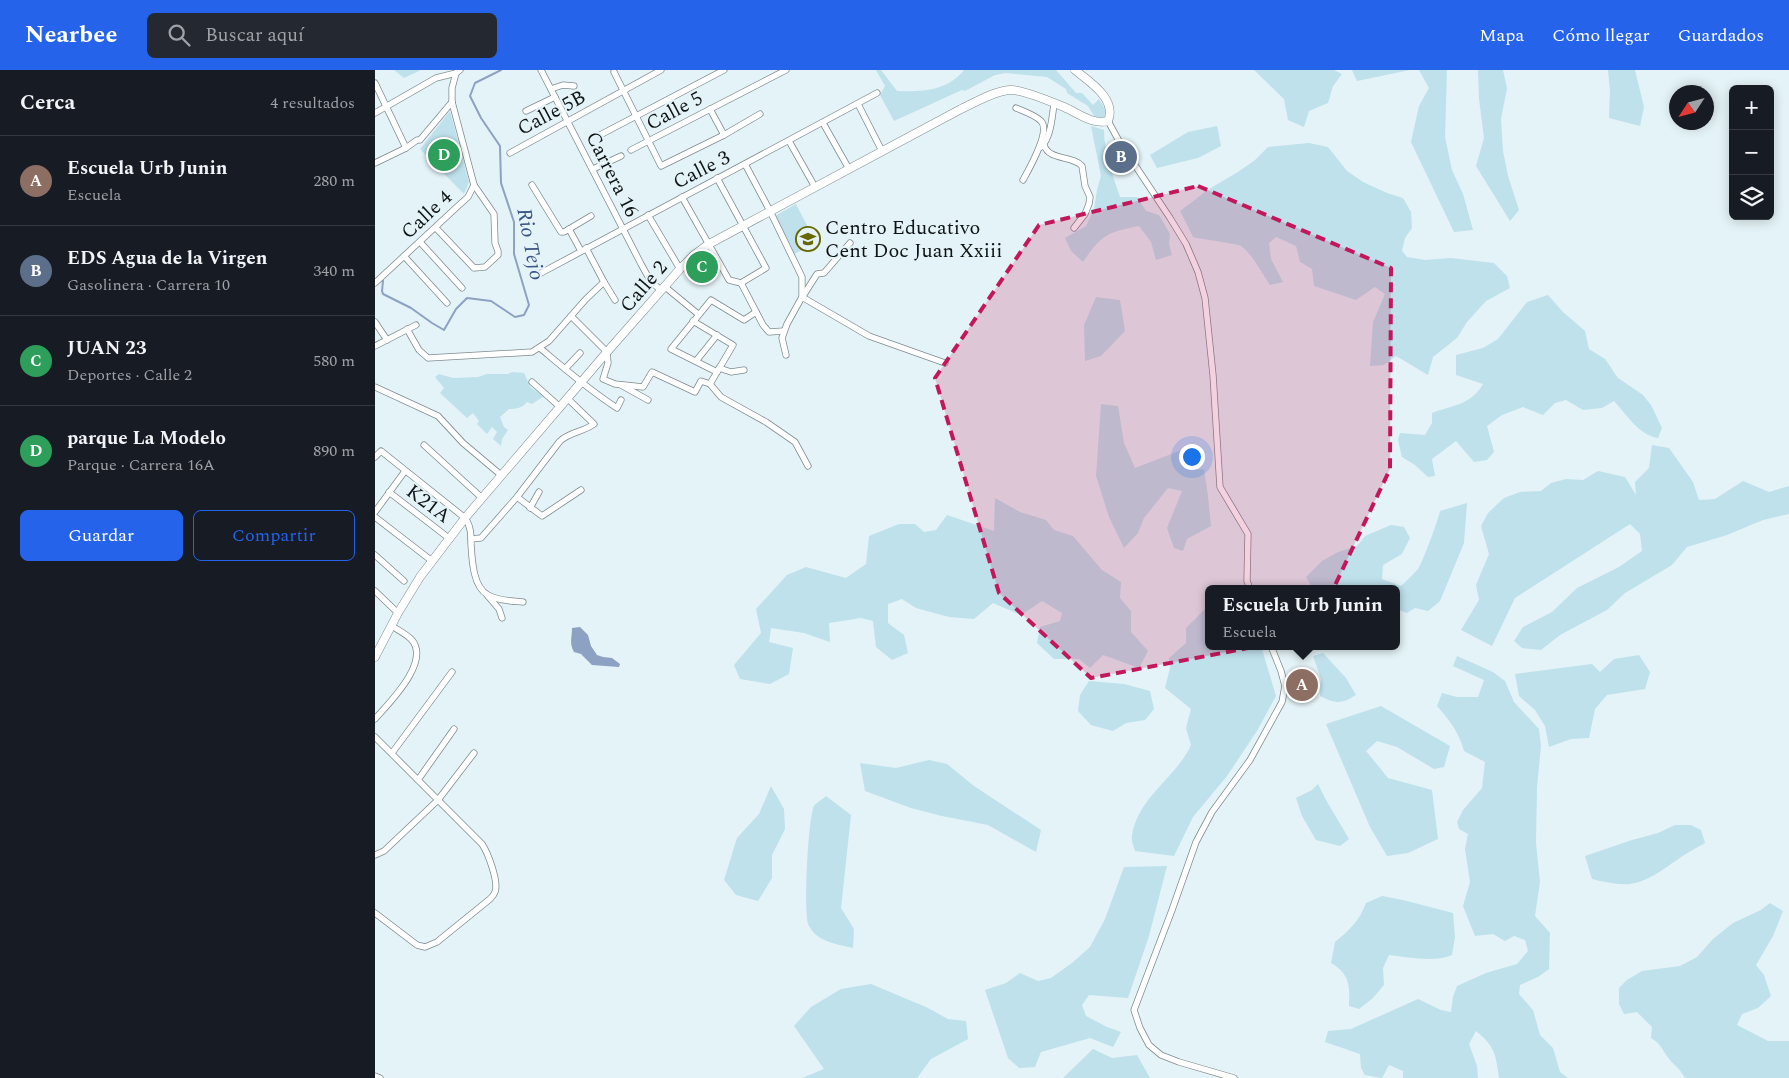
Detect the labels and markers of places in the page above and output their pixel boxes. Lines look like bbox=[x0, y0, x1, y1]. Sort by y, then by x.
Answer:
pin: D bbox=[428, 136, 460, 174]
pin: B bbox=[1105, 138, 1137, 176]
place label: Centro Educativo Cent Doc Juan Xxiii bbox=[825, 213, 1002, 266]
school or university icon: Centro Educativo Cent Doc Juan Xxiii bbox=[795, 226, 821, 252]
pin: C bbox=[686, 248, 718, 286]
pin: A bbox=[1286, 666, 1318, 704]

